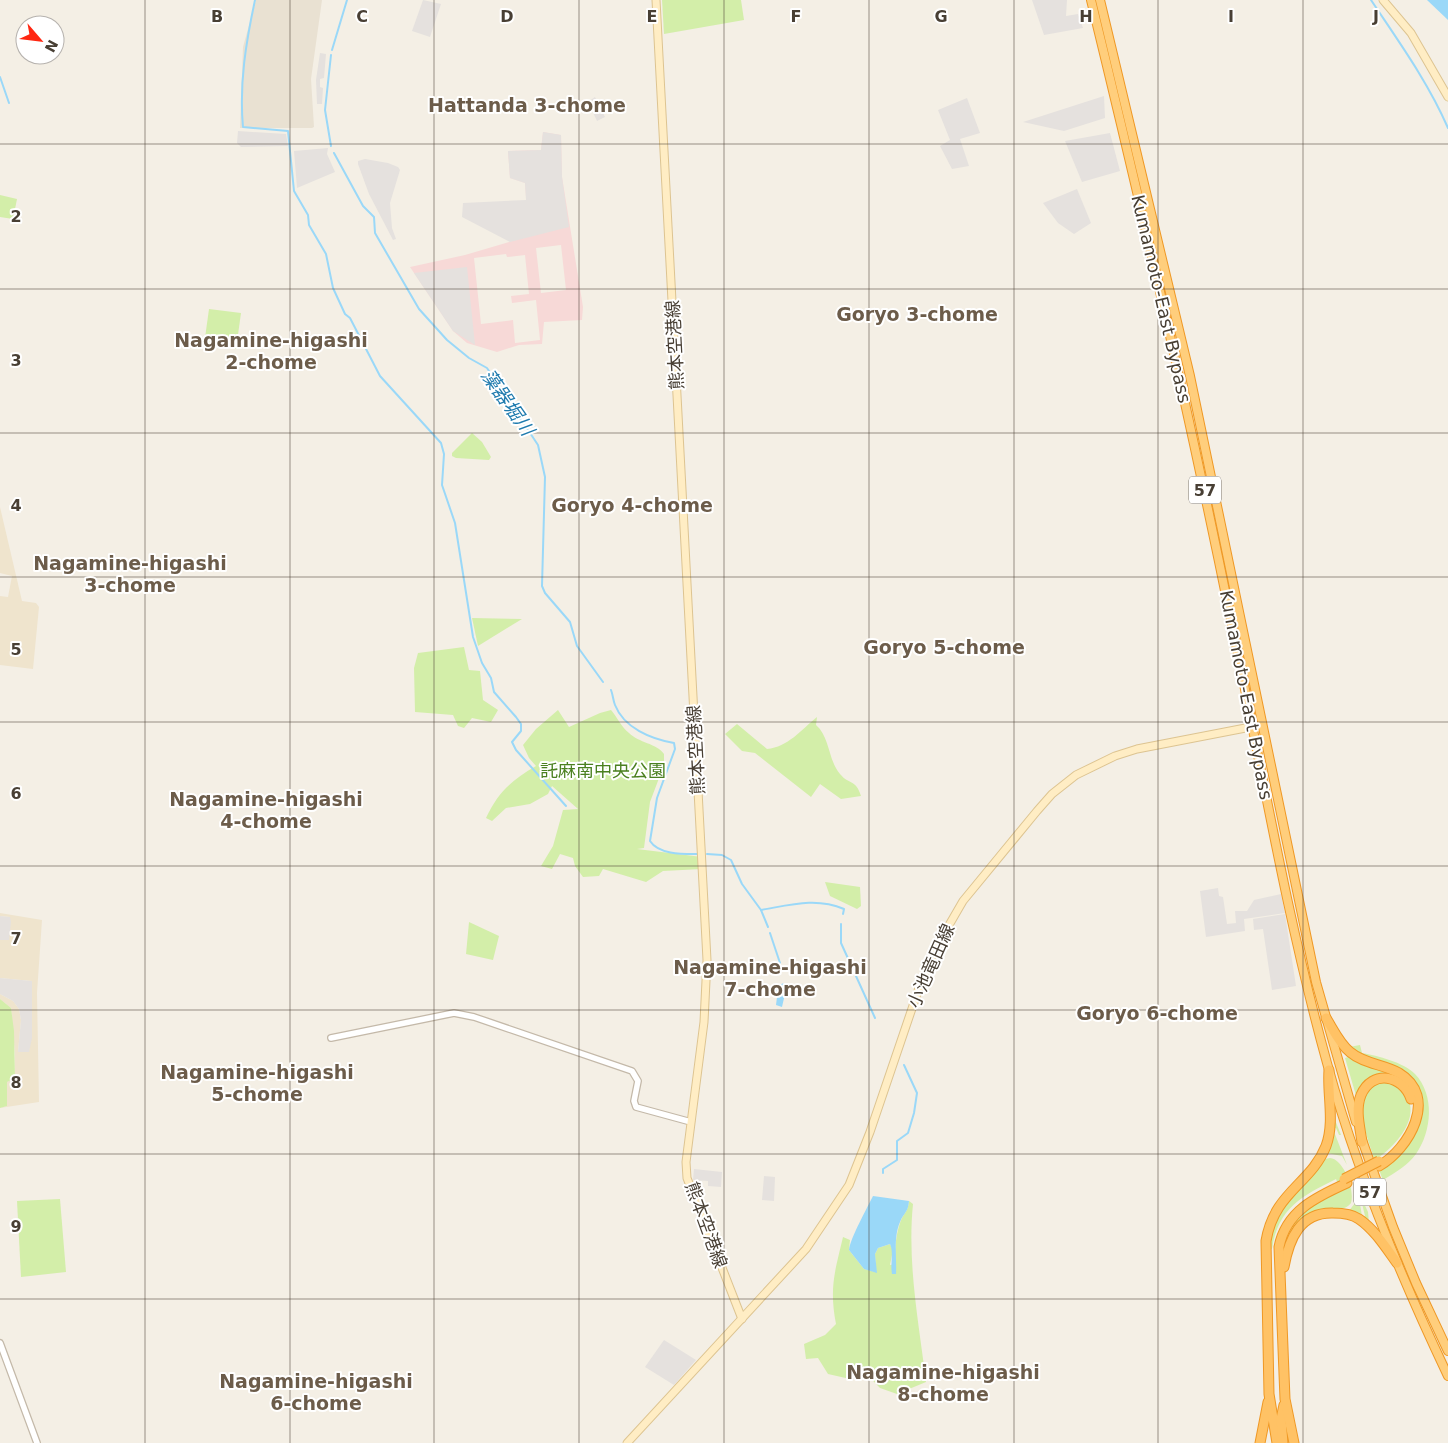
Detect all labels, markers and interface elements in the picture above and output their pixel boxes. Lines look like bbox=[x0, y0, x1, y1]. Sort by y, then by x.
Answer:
text: B bbox=[211, 7, 223, 26]
text: C bbox=[356, 7, 368, 26]
text: D bbox=[500, 7, 514, 26]
text: E bbox=[647, 7, 657, 26]
text: F bbox=[791, 7, 801, 26]
text: G bbox=[934, 7, 948, 26]
text: H bbox=[1079, 7, 1093, 26]
text: I bbox=[1228, 7, 1234, 26]
text: J bbox=[1372, 7, 1379, 26]
north arrow bbox=[15, 15, 65, 65]
text: N bbox=[42, 37, 61, 55]
district label: Hattanda 3-chome bbox=[428, 94, 626, 116]
street label: Kumamoto-East Bypass bbox=[1127, 193, 1196, 405]
text: 2 bbox=[10, 207, 22, 226]
street label: 熊本空港線 bbox=[662, 300, 687, 391]
district label: Goryo 3-chome bbox=[836, 303, 998, 325]
district label: Nagamine-higashi 2-chome bbox=[174, 329, 368, 373]
text: 3 bbox=[10, 351, 22, 370]
water label: 藻器堀川 bbox=[477, 365, 540, 441]
road number: 57 bbox=[1189, 476, 1221, 504]
district label: Goryo 4-chome bbox=[551, 494, 713, 516]
text: 4 bbox=[10, 496, 22, 515]
district label: Nagamine-higashi 3-chome bbox=[33, 552, 227, 596]
street label: Kumamoto-East Bypass bbox=[1216, 588, 1277, 802]
district label: Goryo 5-chome bbox=[863, 636, 1025, 658]
text: 5 bbox=[10, 640, 22, 659]
street label: 熊本空港線 bbox=[683, 705, 708, 796]
park label: 託麻南中央公園 bbox=[540, 760, 666, 781]
text: 6 bbox=[10, 784, 22, 803]
district label: Nagamine-higashi 4-chome bbox=[169, 788, 363, 832]
street label: 小池竜田線 bbox=[903, 920, 958, 1011]
text: 7 bbox=[10, 929, 22, 948]
district label: Nagamine-higashi 7-chome bbox=[673, 956, 867, 1000]
district label: Goryo 6-chome bbox=[1076, 1002, 1238, 1024]
district label: Nagamine-higashi 5-chome bbox=[160, 1061, 354, 1105]
text: 8 bbox=[10, 1073, 22, 1092]
road number: 57 bbox=[1354, 1178, 1386, 1206]
street label: 熊本空港線 bbox=[681, 1179, 732, 1271]
text: 9 bbox=[10, 1217, 22, 1236]
district label: Nagamine-higashi 8-chome bbox=[846, 1361, 1040, 1405]
district label: Nagamine-higashi 6-chome bbox=[219, 1370, 413, 1414]

